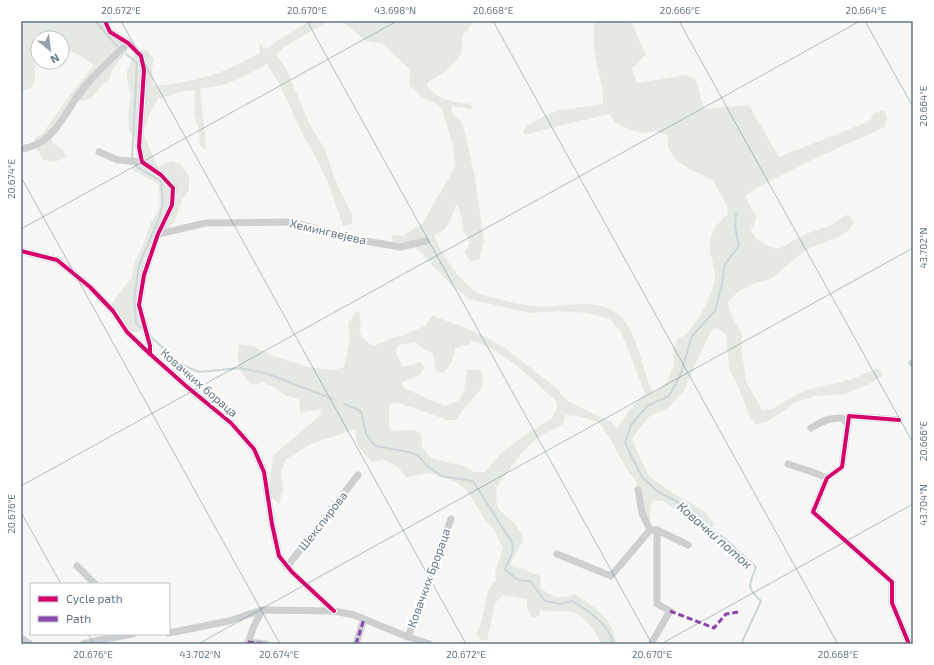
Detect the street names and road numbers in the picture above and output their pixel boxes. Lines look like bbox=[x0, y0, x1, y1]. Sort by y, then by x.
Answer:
street label: Хемингвејева bbox=[288, 215, 368, 248]
street label: Ковачких бораца bbox=[158, 345, 241, 419]
street label: Шекспирова bbox=[295, 488, 350, 553]
street label: Ковачких Брораца bbox=[404, 526, 453, 629]

